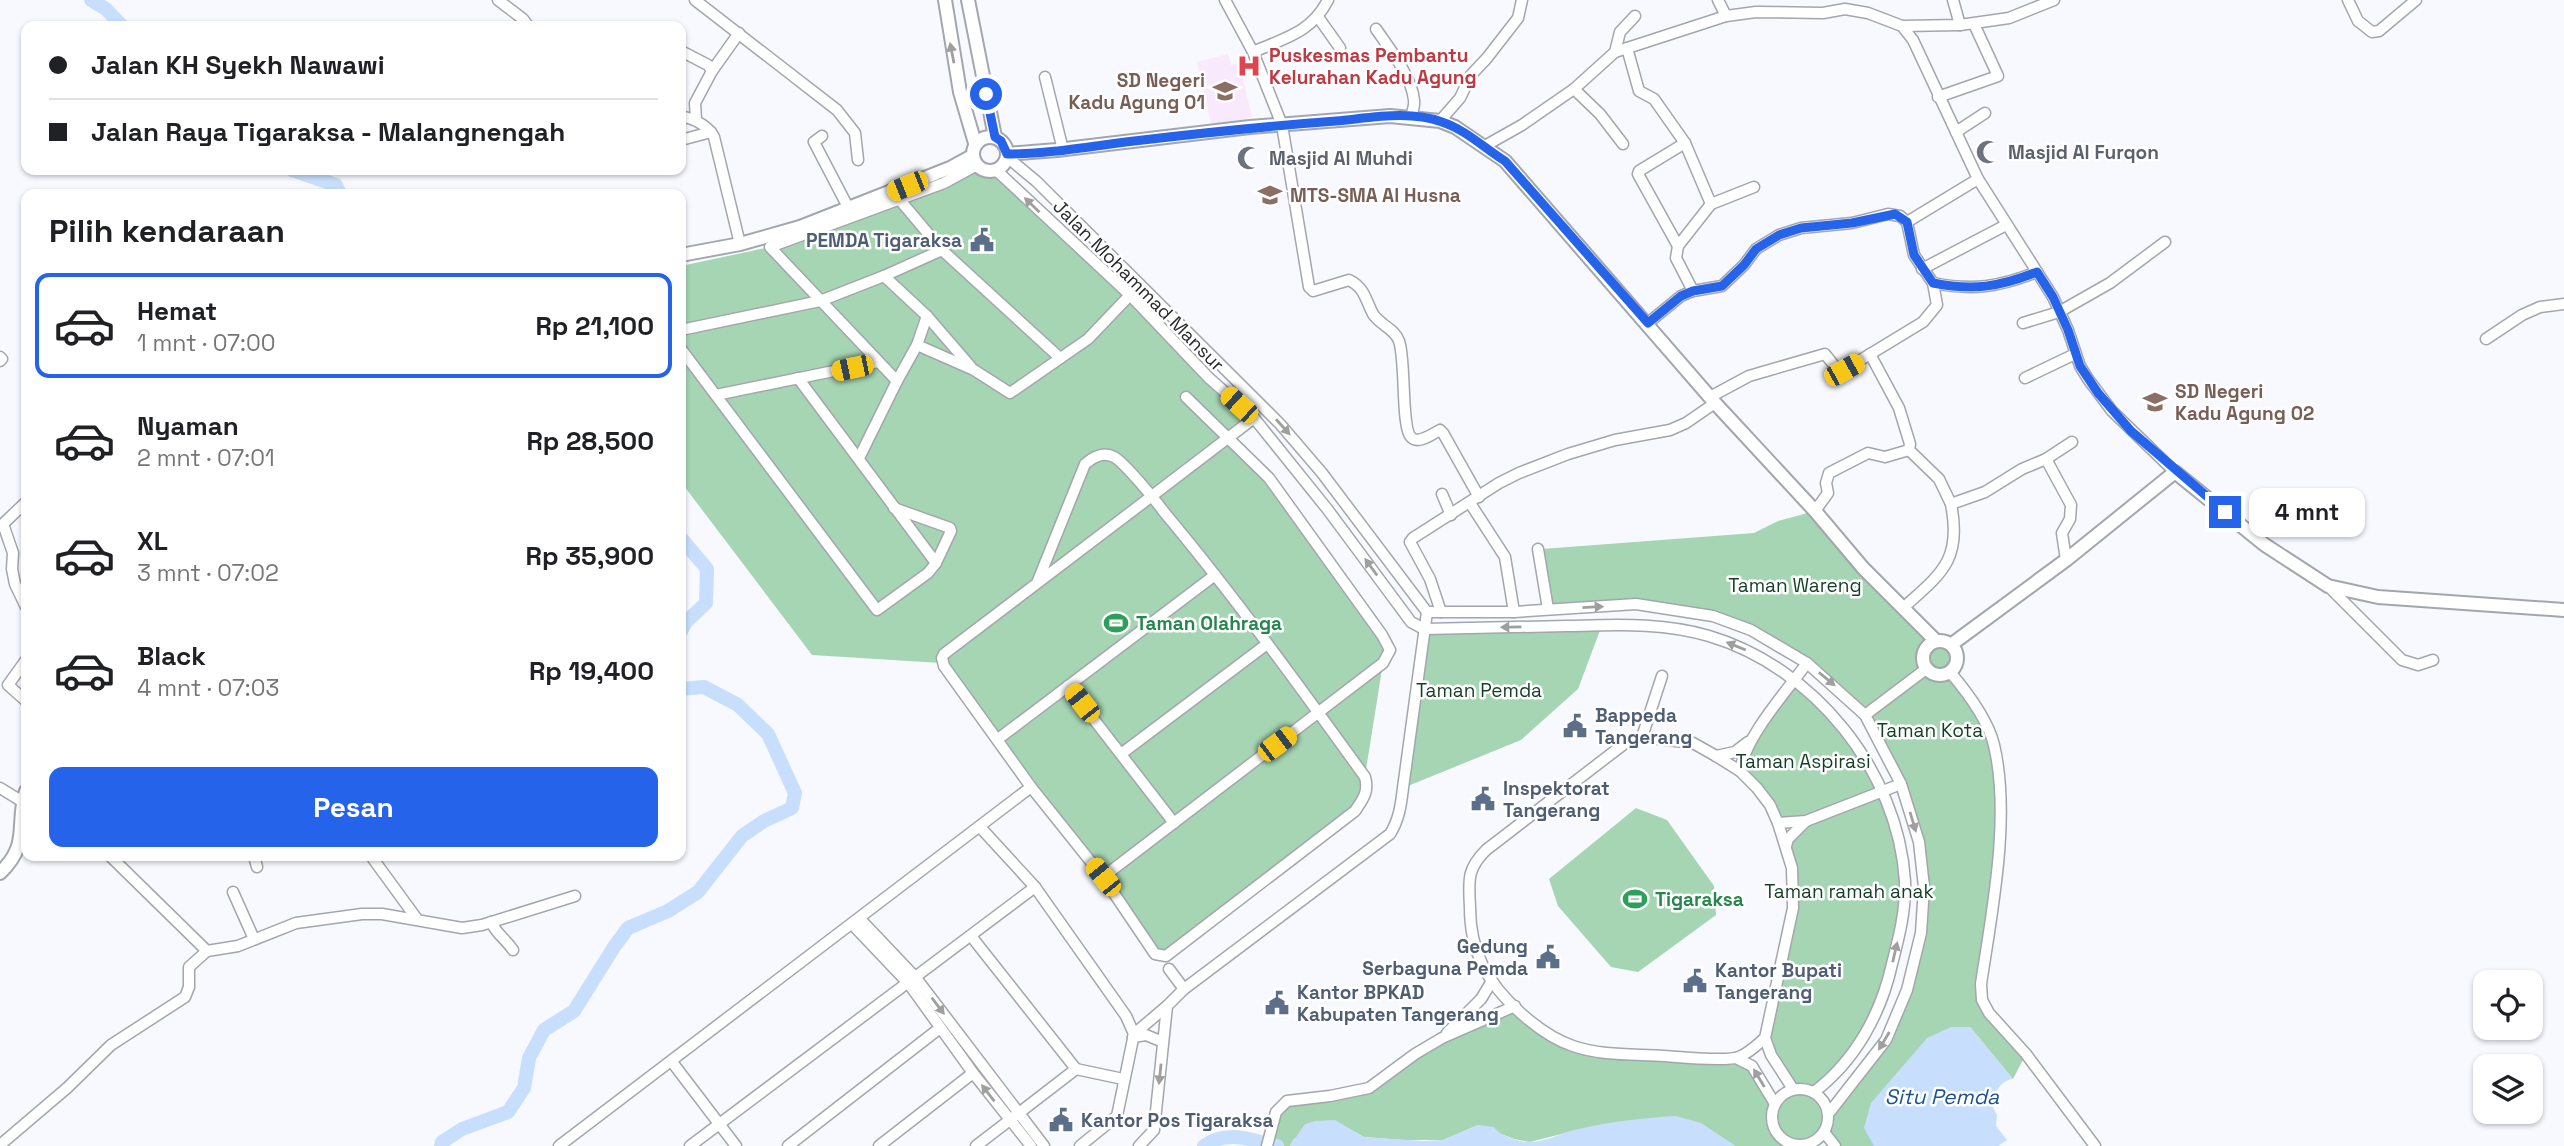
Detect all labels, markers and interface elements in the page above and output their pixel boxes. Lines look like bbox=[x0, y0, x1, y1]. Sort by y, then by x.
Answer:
one-way arrow bbox=[947, 42, 958, 64]
place label: Puskesmas Pembantu Kelurahan Kadu Agung bbox=[1269, 43, 1477, 90]
text: Jalan KH Syekh Nawawi bbox=[91, 48, 385, 82]
hospital icon: Puskesmas Pembantu Kelurahan Kadu Agung bbox=[1235, 52, 1263, 80]
place label: SD Negeri Kadu Agung 01 bbox=[1068, 68, 1205, 115]
school or university icon: SD Negeri Kadu Agung 01 bbox=[1211, 77, 1239, 105]
route start bbox=[970, 78, 1002, 110]
text: Jalan Raya Tigaraksa - Malangnengah bbox=[91, 115, 565, 149]
mosque icon: Masjid Al Furqon bbox=[1974, 138, 2002, 166]
place label: Masjid Al Furqon bbox=[2008, 140, 2159, 165]
mosque icon: Masjid Al Muhdi bbox=[1235, 144, 1263, 172]
place label: Masjid Al Muhdi bbox=[1269, 146, 1413, 171]
car bbox=[884, 168, 931, 204]
school or university icon: MTS-SMA Al Husna bbox=[1256, 181, 1284, 209]
place label: MTS-SMA Al Husna bbox=[1290, 183, 1461, 208]
street label: Jalan Mohammad Mansur bbox=[1047, 194, 1230, 377]
one-way arrow bbox=[1024, 198, 1041, 214]
text: Pilih kendaraan bbox=[49, 211, 285, 251]
public building icon: PEMDA Tigaraksa bbox=[968, 226, 996, 254]
place label: PEMDA Tigaraksa bbox=[806, 228, 962, 253]
icon: car bbox=[53, 294, 116, 357]
text: Hemat bbox=[137, 294, 217, 328]
text: Rp 21,100 bbox=[535, 309, 654, 343]
text: 1 mnt · 07:00 bbox=[137, 328, 275, 358]
car bbox=[1821, 351, 1868, 389]
car bbox=[830, 353, 875, 383]
place label: SD Negeri Kadu Agung 02 bbox=[2175, 379, 2314, 426]
car bbox=[1217, 383, 1262, 427]
school or university icon: SD Negeri Kadu Agung 02 bbox=[2141, 388, 2169, 416]
icon: car bbox=[53, 409, 116, 472]
text: Nyaman bbox=[137, 409, 239, 443]
one-way arrow bbox=[1275, 418, 1291, 436]
text: Rp 28,500 bbox=[526, 424, 654, 458]
text: 2 mnt · 07:01 bbox=[137, 443, 275, 473]
callout: 4 mnt bbox=[2250, 488, 2365, 536]
route end bbox=[2209, 496, 2241, 528]
text: 4 mnt bbox=[2275, 497, 2339, 527]
icon: car bbox=[53, 524, 116, 587]
text: XL bbox=[137, 524, 168, 558]
text: Rp 35,900 bbox=[526, 539, 654, 573]
text: 3 mnt · 07:02 bbox=[137, 558, 279, 588]
one-way arrow bbox=[1364, 558, 1378, 576]
park label: Taman Wareng bbox=[1728, 573, 1862, 598]
one-way arrow bbox=[1582, 601, 1604, 612]
sports icon: Taman Olahraga bbox=[1102, 609, 1130, 637]
place label: Taman Olahraga bbox=[1136, 611, 1282, 636]
one-way arrow bbox=[1500, 621, 1522, 633]
icon: car bbox=[53, 639, 116, 702]
text: Black bbox=[137, 639, 206, 673]
one-way arrow bbox=[1725, 641, 1746, 652]
text: Rp 19,400 bbox=[529, 654, 654, 688]
one-way arrow bbox=[1818, 671, 1835, 686]
text: 4 mnt · 07:03 bbox=[137, 673, 279, 703]
park label: Taman Pemda bbox=[1416, 678, 1542, 703]
car bbox=[1061, 680, 1104, 726]
place label: Bappeda Tangerang bbox=[1595, 703, 1692, 750]
public building icon: Bappeda Tangerang bbox=[1561, 712, 1589, 740]
park label: Taman Kota bbox=[1877, 718, 1983, 743]
car bbox=[1254, 723, 1301, 765]
park label: Taman Aspirasi bbox=[1735, 749, 1871, 774]
button: Pesan bbox=[49, 767, 658, 847]
place label: Inspektorat Tangerang bbox=[1503, 776, 1610, 823]
public building icon: Inspektorat Tangerang bbox=[1469, 785, 1497, 813]
one-way arrow bbox=[1908, 811, 1918, 832]
car bbox=[1082, 854, 1125, 900]
park label: Taman ramah anak bbox=[1764, 879, 1934, 904]
sports icon: Tigaraksa bbox=[1621, 885, 1649, 913]
place label: Tigaraksa bbox=[1655, 887, 1744, 912]
place label: Gedung Serbaguna Pemda bbox=[1362, 934, 1528, 981]
one-way arrow bbox=[1890, 941, 1901, 963]
public building icon: Gedung Serbaguna Pemda bbox=[1534, 943, 1562, 971]
place label: Kantor Bupati Tangerang bbox=[1715, 958, 1842, 1005]
public building icon: Kantor Bupati Tangerang bbox=[1681, 967, 1709, 995]
map controls bbox=[2473, 970, 2543, 1124]
button: locate bbox=[2473, 970, 2543, 1040]
place label: Kantor BPKAD Kabupaten Tangerang bbox=[1297, 980, 1499, 1027]
public building icon: Kantor BPKAD Kabupaten Tangerang bbox=[1263, 989, 1291, 1017]
one-way arrow bbox=[930, 997, 944, 1015]
one-way arrow bbox=[1878, 1032, 1890, 1051]
button: layers bbox=[2473, 1054, 2543, 1124]
one-way arrow bbox=[1154, 1063, 1165, 1085]
one-way arrow bbox=[1753, 1068, 1765, 1087]
water label: Situ Pemda bbox=[1885, 1083, 2000, 1110]
one-way arrow bbox=[981, 1084, 996, 1102]
public building icon: Kantor Pos Tigaraksa bbox=[1047, 1106, 1075, 1134]
place label: Kantor Pos Tigaraksa bbox=[1081, 1108, 1273, 1133]

